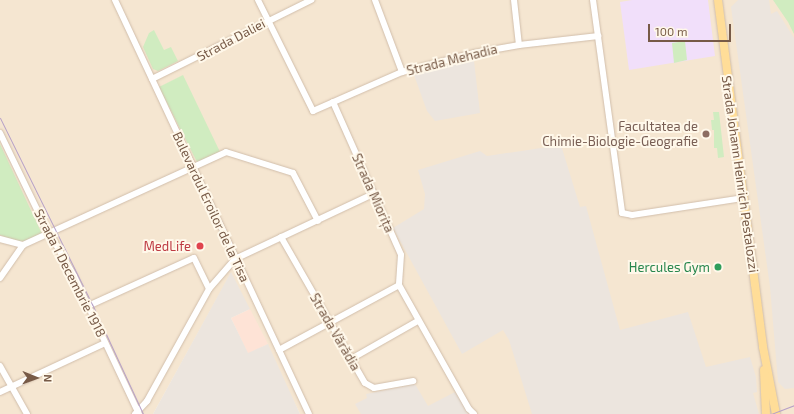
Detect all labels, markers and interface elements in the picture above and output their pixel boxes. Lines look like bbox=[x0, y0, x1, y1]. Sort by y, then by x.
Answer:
street label: Strada Daliei bbox=[194, 15, 268, 65]
scale bar bbox=[650, 16, 733, 42]
text: 100 m bbox=[655, 24, 687, 38]
street label: Strada Mehadia bbox=[405, 41, 499, 79]
street label: Strada Johann Heinrich Pestalozzi bbox=[718, 74, 762, 274]
place label: Facultatea de Chimie-Biologie-Geografie bbox=[542, 119, 698, 150]
street label: Bulevardul Eroilor de la Tisa bbox=[169, 129, 253, 285]
marker: Facultatea de Chimie-Biologie-Geografie bbox=[701, 129, 711, 139]
street label: Strada Miorița bbox=[349, 151, 397, 235]
street label: Strada 1 Decembrie 1918 bbox=[31, 206, 109, 340]
place label: MedLife bbox=[143, 238, 191, 254]
marker: MedLife bbox=[194, 240, 206, 252]
place label: Hercules Gym bbox=[629, 259, 710, 275]
marker: Hercules Gym bbox=[713, 262, 723, 272]
street label: Strada Vărădia bbox=[307, 290, 363, 374]
north arrow bbox=[16, 358, 56, 398]
text: N bbox=[42, 374, 55, 382]

